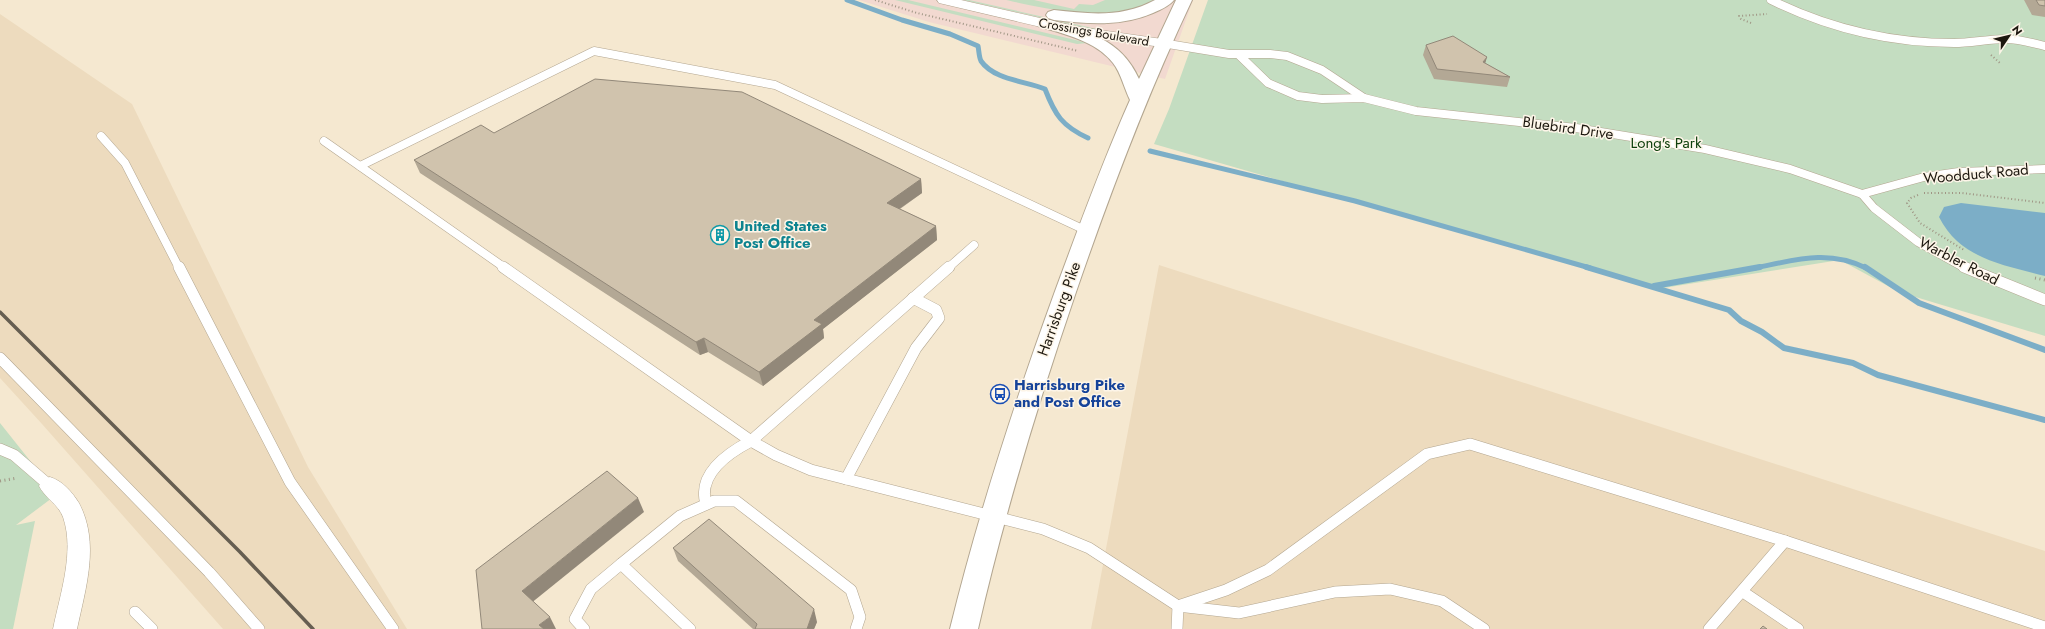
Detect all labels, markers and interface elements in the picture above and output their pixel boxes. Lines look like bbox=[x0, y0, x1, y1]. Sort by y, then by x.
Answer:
street label: Crossings Boulevard bbox=[1037, 13, 1151, 51]
north arrow bbox=[1989, 16, 2029, 56]
text: N bbox=[2008, 22, 2026, 38]
street label: Bluebird Drive bbox=[1521, 111, 1615, 145]
park label: Long's Park bbox=[1631, 132, 1702, 154]
street label: Woodduck Road bbox=[1922, 158, 2030, 190]
place label: United States Post Office bbox=[734, 215, 827, 254]
building icon: United States Post Office bbox=[709, 224, 731, 246]
street label: Warbler Road bbox=[1915, 231, 2003, 291]
street label: Harrisburg Pike bbox=[1032, 259, 1086, 359]
place label: Harrisburg Pike and Post Office bbox=[1014, 374, 1126, 413]
bus stop icon: Harrisburg Pike and Post Office bbox=[989, 383, 1011, 405]

